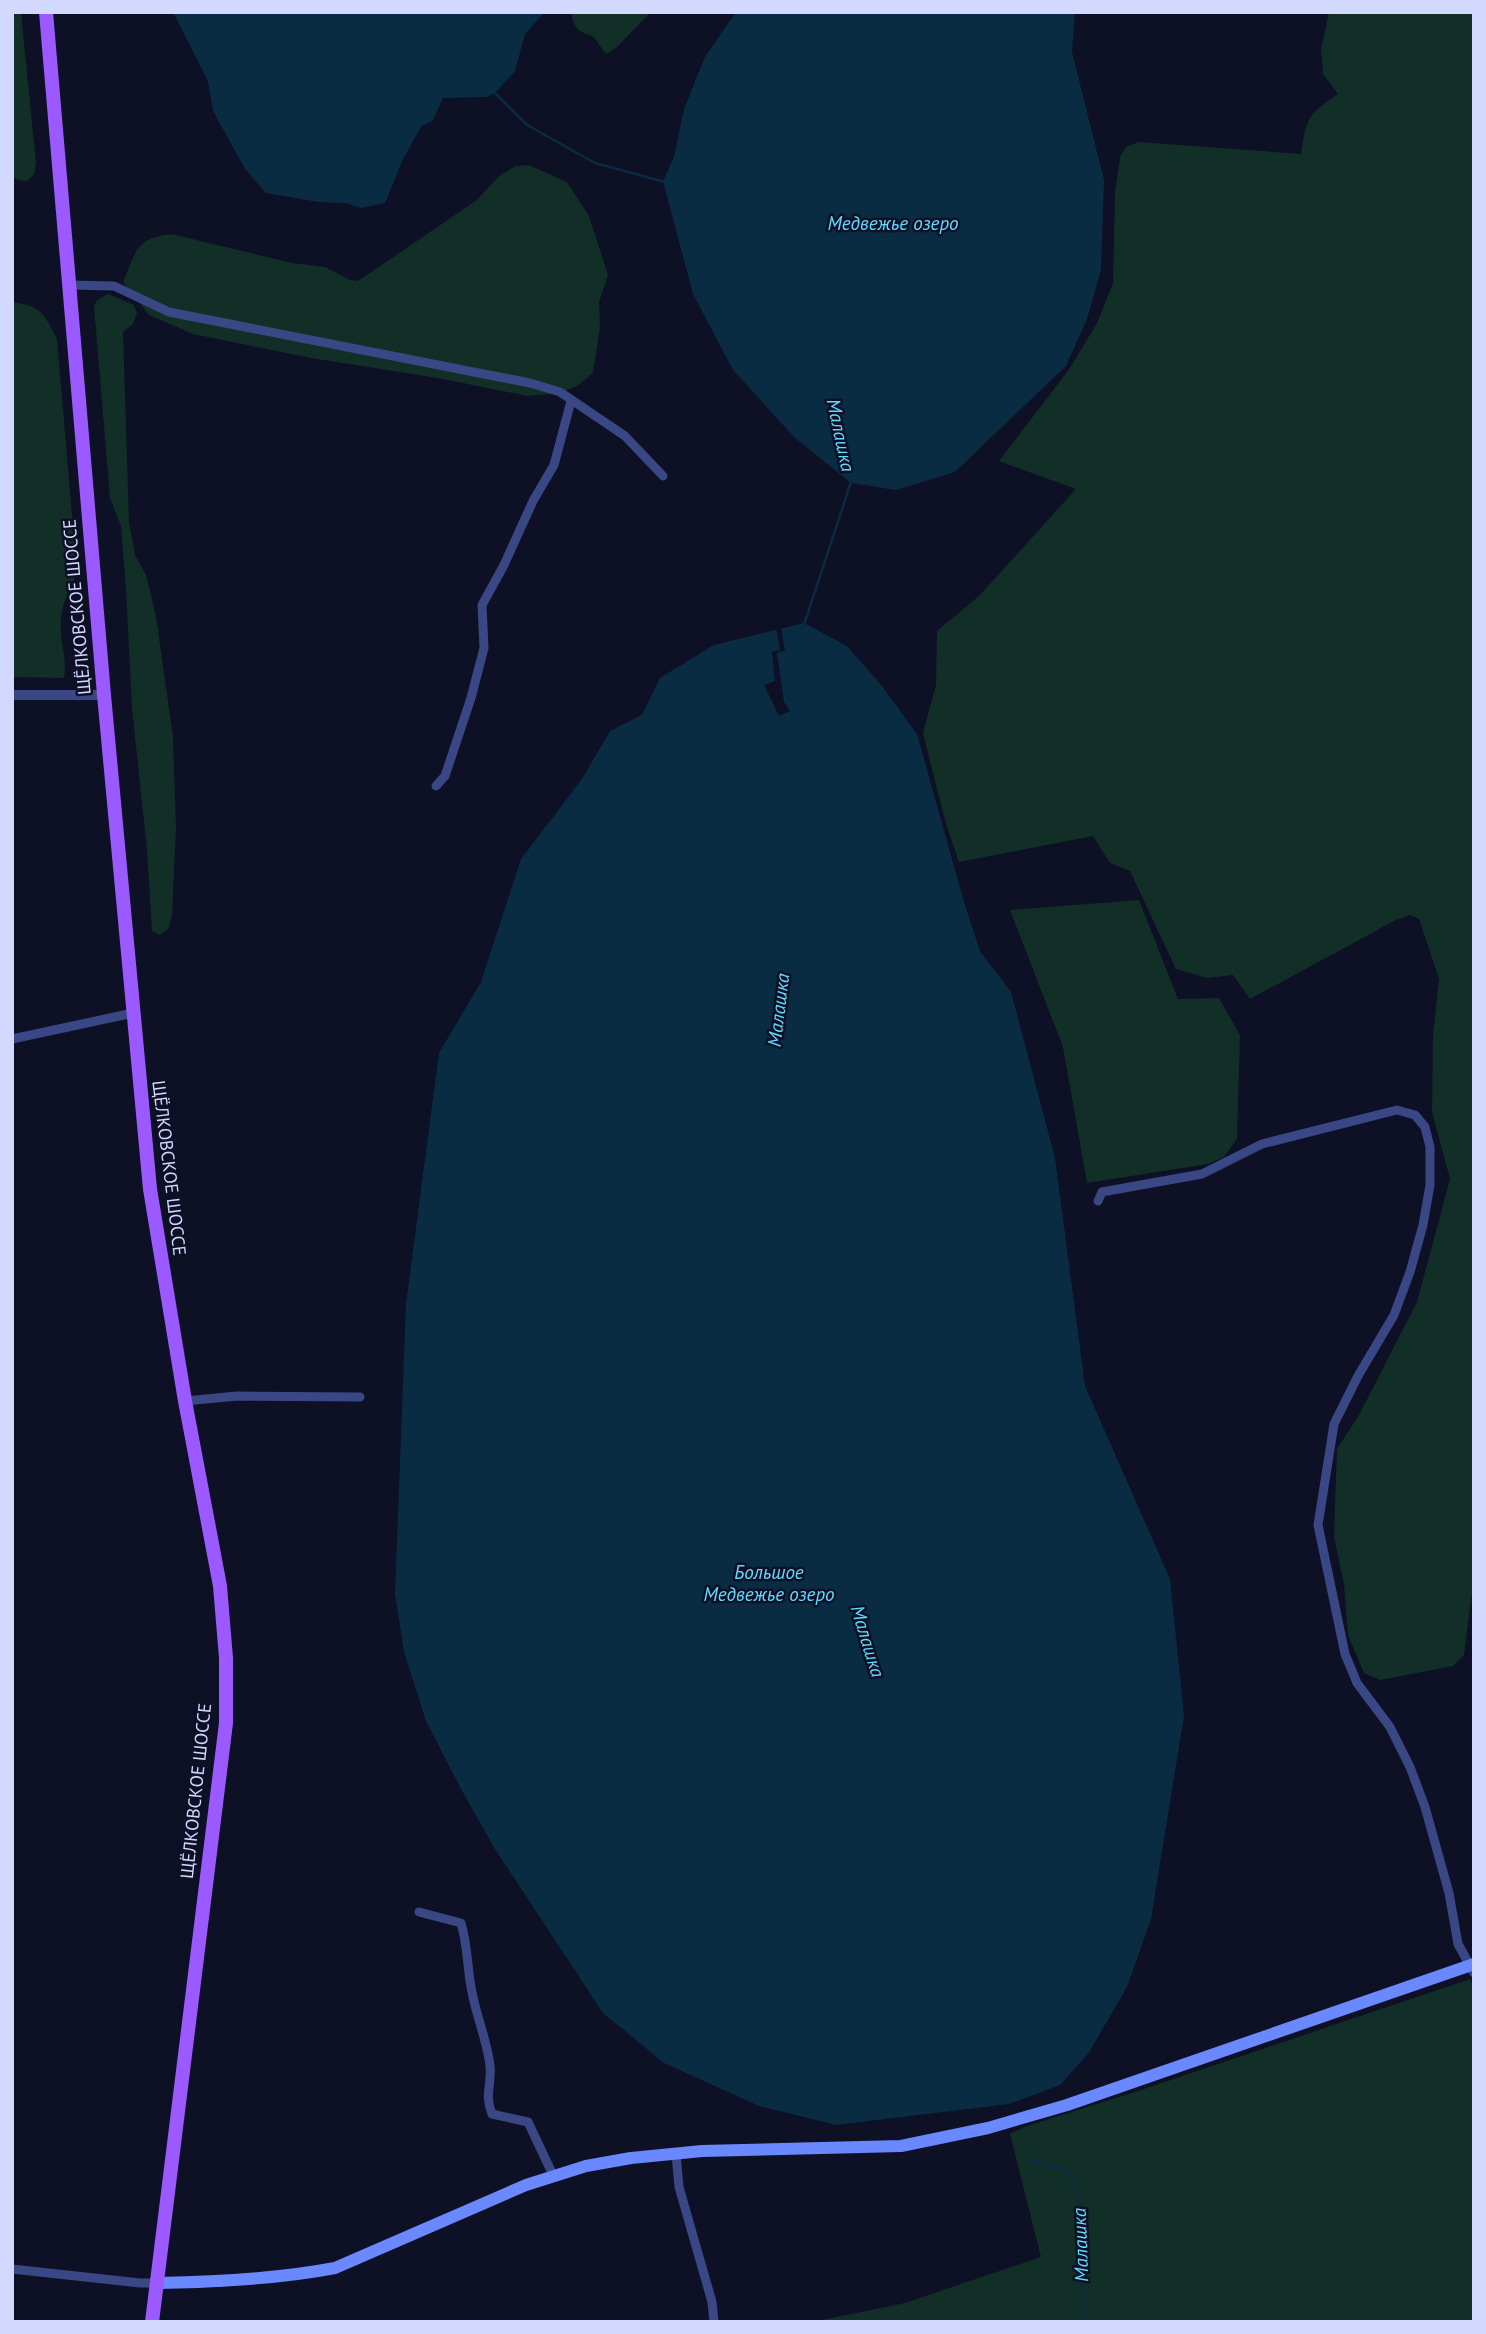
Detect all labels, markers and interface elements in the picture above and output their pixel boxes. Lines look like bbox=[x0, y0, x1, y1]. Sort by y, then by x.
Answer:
water label: Медвежье озеро bbox=[827, 211, 959, 235]
water label: Малашка bbox=[822, 396, 861, 474]
street label: ЩЁЛКОВСКОЕ ШОССЕ bbox=[57, 518, 96, 696]
water label: Малашка bbox=[762, 971, 795, 1048]
street label: ЩЁЛКОВСКОЕ ШОССЕ bbox=[147, 1079, 192, 1257]
water label: Большое Медвежье озеро bbox=[703, 1560, 835, 1606]
water label: Малашка bbox=[846, 1602, 890, 1681]
street label: ЩЁЛКОВСКОЕ ШОССЕ bbox=[175, 1702, 216, 1880]
water label: Малашка bbox=[1067, 2207, 1093, 2282]

